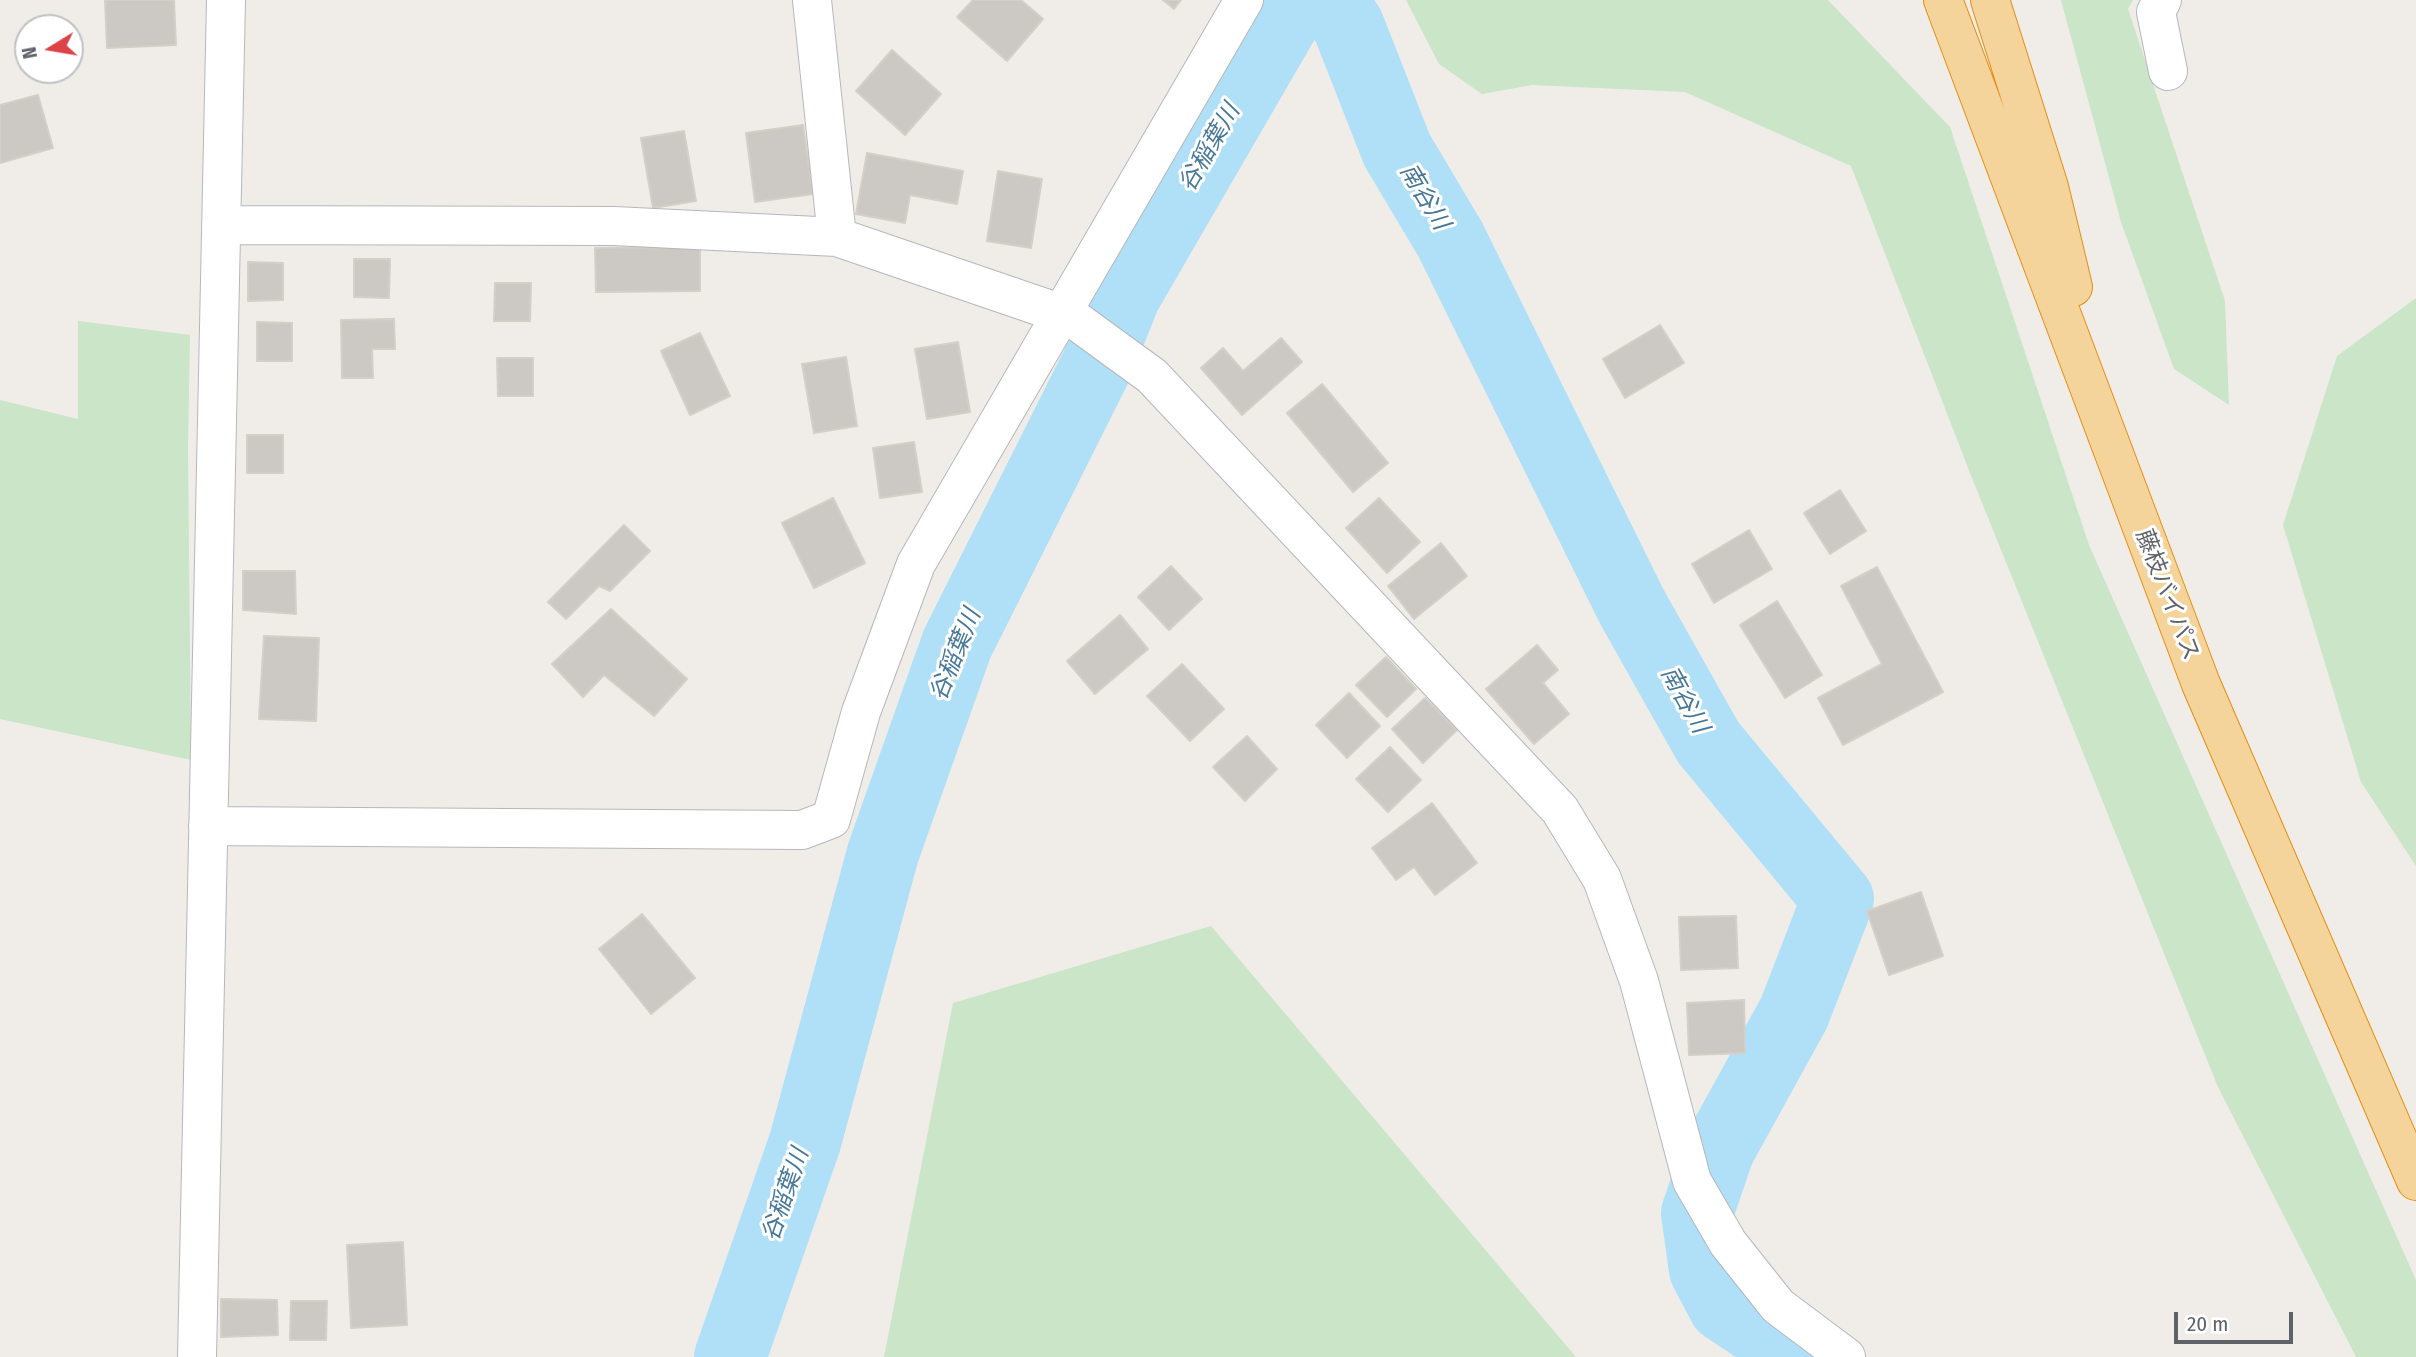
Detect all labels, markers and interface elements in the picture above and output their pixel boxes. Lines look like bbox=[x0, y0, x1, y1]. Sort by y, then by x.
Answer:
north arrow bbox=[14, 14, 84, 84]
text: N bbox=[17, 45, 42, 61]
water label: 谷稲葉川 bbox=[1174, 99, 1246, 197]
water label: 南谷川 bbox=[1393, 159, 1455, 235]
street label: 藤枝バイパス bbox=[2129, 526, 2205, 664]
water label: 谷稲葉川 bbox=[925, 605, 987, 705]
water label: 南谷川 bbox=[1654, 662, 1714, 738]
water label: 谷稲葉川 bbox=[757, 1145, 815, 1245]
scale bar bbox=[2178, 1298, 2297, 1342]
text: 20 m bbox=[2187, 1311, 2228, 1337]

